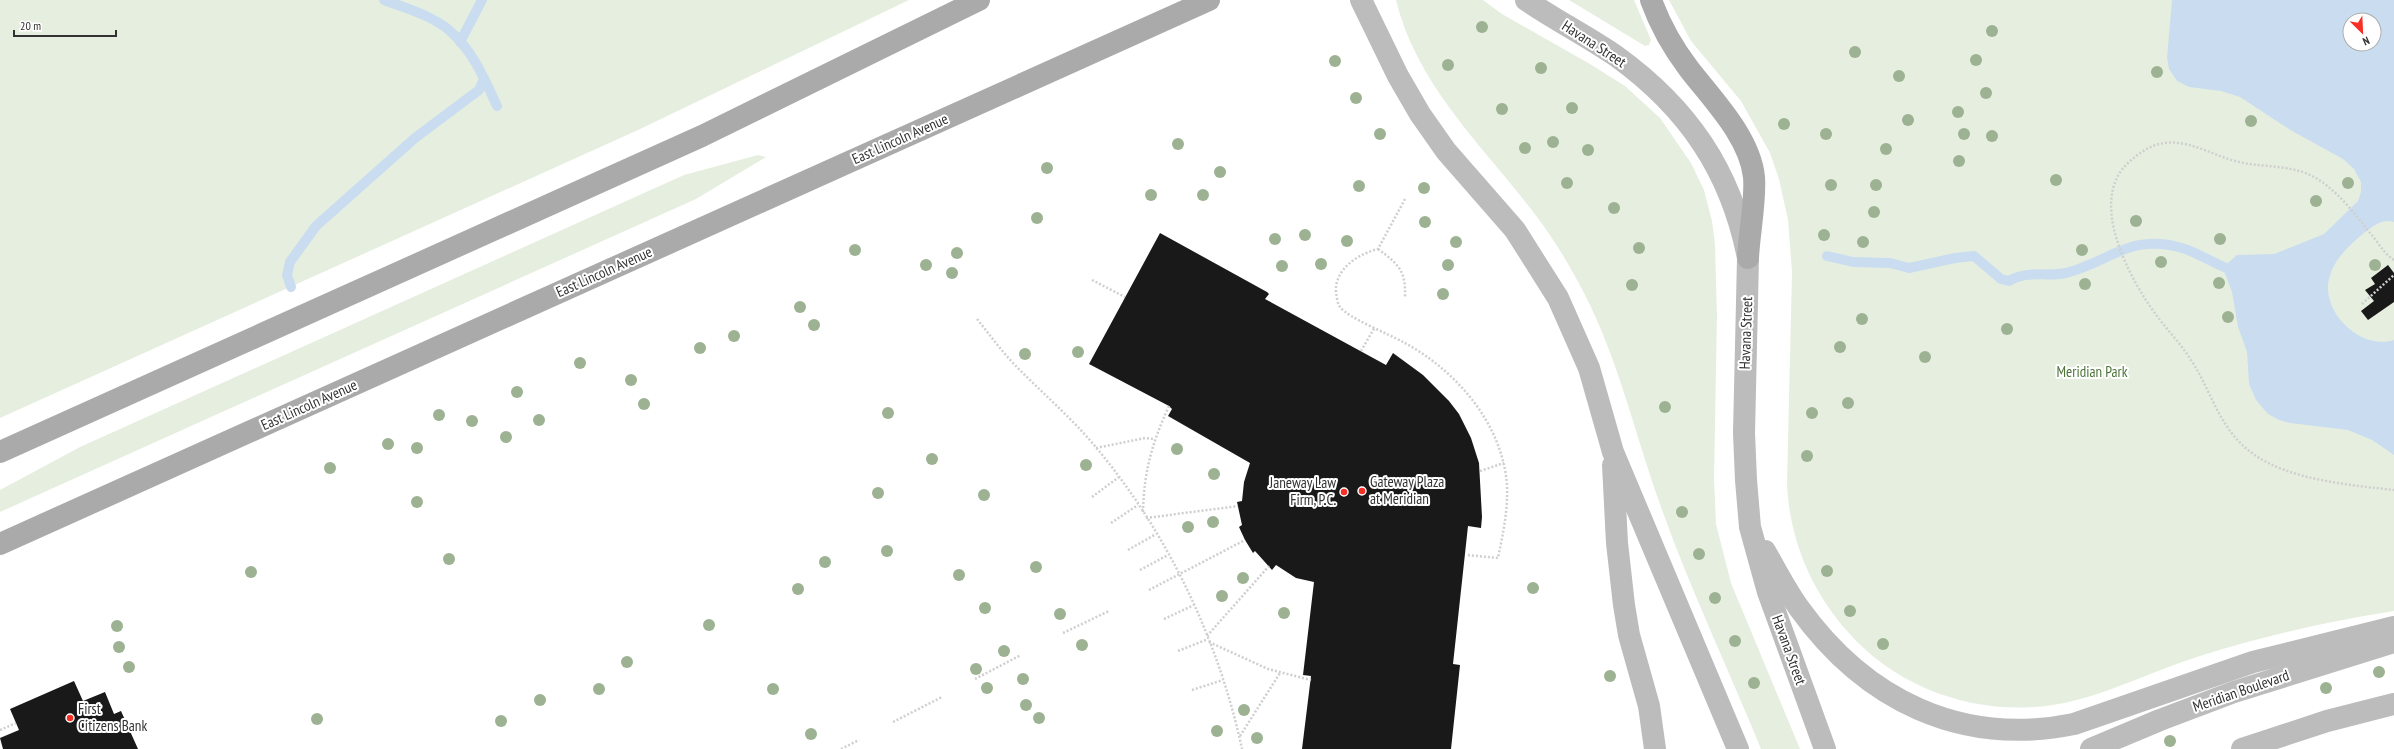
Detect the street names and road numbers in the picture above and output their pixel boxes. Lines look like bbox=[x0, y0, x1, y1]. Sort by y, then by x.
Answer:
street label: Havana Street bbox=[1559, 16, 1630, 71]
street label: East Lincoln Avenue bbox=[849, 109, 951, 168]
street label: East Lincoln Avenue bbox=[553, 242, 655, 301]
street label: Havana Street bbox=[1735, 296, 1756, 370]
street label: East Lincoln Avenue bbox=[258, 375, 360, 434]
street label: Havana Street bbox=[1768, 612, 1811, 687]
street label: Meridian Boulevard bbox=[2190, 665, 2291, 716]

